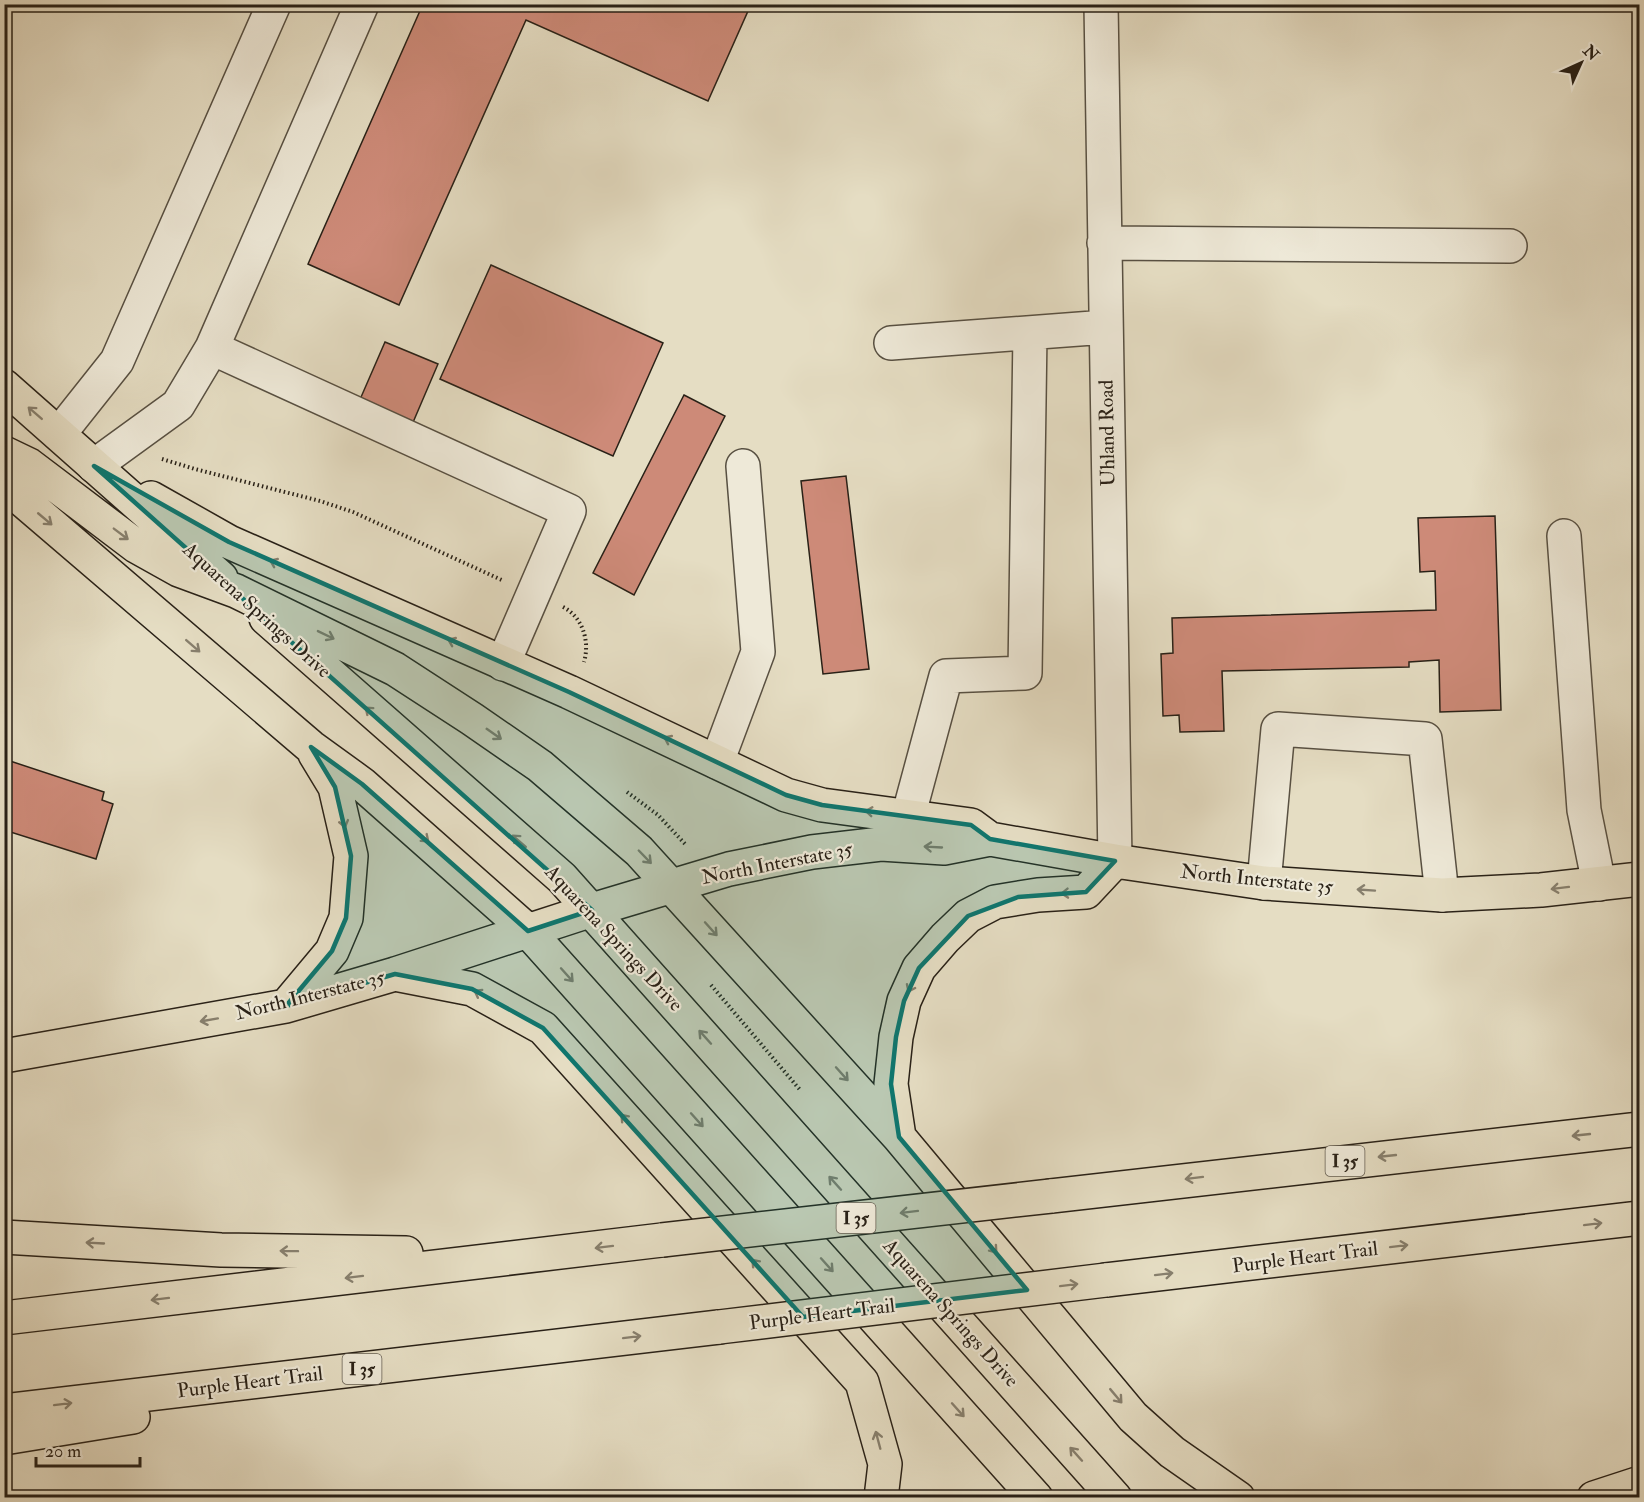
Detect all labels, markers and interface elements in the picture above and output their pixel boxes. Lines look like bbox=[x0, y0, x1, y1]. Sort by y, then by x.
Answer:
north arrow bbox=[1551, 33, 1611, 93]
text: N bbox=[1578, 40, 1604, 66]
street label: Uhland Road bbox=[1094, 379, 1120, 487]
one-way arrow bbox=[28, 406, 43, 420]
one-way arrow bbox=[37, 513, 53, 526]
one-way arrow bbox=[113, 528, 129, 541]
street label: Aquarena Springs Drive bbox=[176, 536, 336, 684]
one-way arrow bbox=[270, 558, 288, 569]
one-way arrow bbox=[316, 630, 334, 642]
one-way arrow bbox=[448, 637, 466, 648]
one-way arrow bbox=[185, 639, 200, 653]
one-way arrow bbox=[365, 706, 381, 720]
one-way arrow bbox=[485, 728, 501, 740]
one-way arrow bbox=[663, 735, 681, 747]
one-way arrow bbox=[865, 807, 884, 818]
one-way arrow bbox=[337, 809, 349, 828]
one-way arrow bbox=[414, 829, 429, 843]
one-way arrow bbox=[512, 834, 527, 848]
street label: North Interstate 35 bbox=[699, 836, 855, 890]
one-way arrow bbox=[923, 842, 943, 853]
one-way arrow bbox=[638, 849, 652, 864]
street label: Aquarena Springs Drive bbox=[538, 859, 688, 1017]
street label: North Interstate 35 bbox=[1179, 859, 1335, 899]
one-way arrow bbox=[1551, 883, 1571, 894]
one-way arrow bbox=[1356, 884, 1376, 895]
one-way arrow bbox=[1060, 887, 1080, 898]
one-way arrow bbox=[704, 921, 718, 936]
street label: North Interstate 35 bbox=[233, 964, 388, 1026]
one-way arrow bbox=[560, 967, 574, 982]
one-way arrow bbox=[905, 975, 917, 993]
one-way arrow bbox=[474, 989, 492, 1000]
one-way arrow bbox=[199, 1015, 219, 1026]
one-way arrow bbox=[698, 1030, 712, 1045]
one-way arrow bbox=[834, 1066, 849, 1081]
one-way arrow bbox=[690, 1112, 704, 1127]
one-way arrow bbox=[620, 1114, 634, 1129]
one-way arrow bbox=[1572, 1130, 1592, 1141]
road number: I 35 bbox=[1326, 1146, 1364, 1176]
one-way arrow bbox=[1378, 1151, 1398, 1162]
one-way arrow bbox=[1184, 1173, 1204, 1184]
one-way arrow bbox=[828, 1176, 842, 1191]
road number: I 35 bbox=[836, 1203, 876, 1233]
one-way arrow bbox=[900, 1207, 920, 1218]
one-way arrow bbox=[1582, 1218, 1602, 1229]
street label: Aquarena Springs Drive bbox=[876, 1233, 1024, 1393]
street label: Purple Heart Trail bbox=[1231, 1236, 1379, 1279]
one-way arrow bbox=[85, 1237, 105, 1248]
one-way arrow bbox=[984, 1238, 997, 1254]
one-way arrow bbox=[1389, 1241, 1409, 1252]
one-way arrow bbox=[595, 1242, 614, 1253]
one-way arrow bbox=[280, 1246, 300, 1257]
one-way arrow bbox=[820, 1257, 834, 1272]
one-way arrow bbox=[751, 1259, 765, 1274]
one-way arrow bbox=[1153, 1268, 1173, 1279]
one-way arrow bbox=[344, 1271, 364, 1282]
one-way arrow bbox=[1058, 1279, 1078, 1290]
street label: Purple Heart Trail bbox=[748, 1293, 896, 1336]
one-way arrow bbox=[151, 1294, 170, 1305]
one-way arrow bbox=[621, 1331, 641, 1342]
road number: I 35 bbox=[342, 1354, 382, 1384]
street label: Purple Heart Trail bbox=[176, 1361, 324, 1404]
one-way arrow bbox=[1109, 1388, 1123, 1403]
one-way arrow bbox=[52, 1398, 72, 1409]
one-way arrow bbox=[951, 1402, 965, 1417]
scale bar bbox=[36, 1430, 140, 1468]
one-way arrow bbox=[872, 1431, 883, 1450]
text: 20 m bbox=[45, 1440, 81, 1463]
one-way arrow bbox=[1069, 1447, 1083, 1462]

